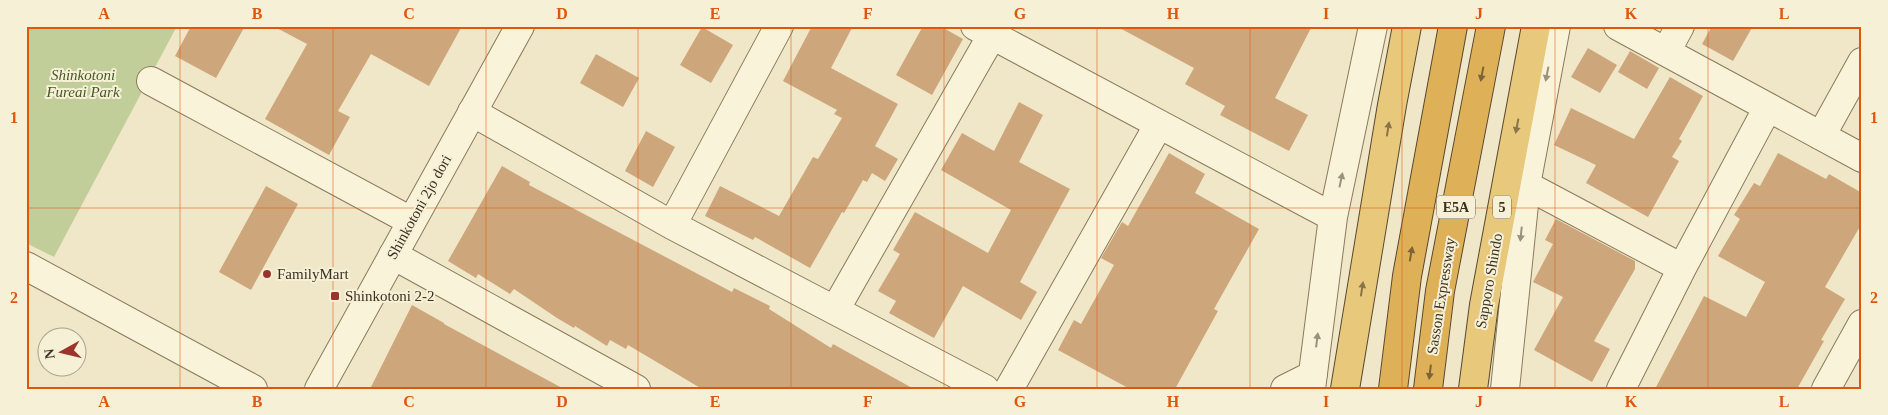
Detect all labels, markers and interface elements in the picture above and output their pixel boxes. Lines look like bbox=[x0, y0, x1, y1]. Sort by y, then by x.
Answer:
text: A bbox=[98, 5, 110, 22]
text: B bbox=[252, 5, 263, 22]
text: C bbox=[403, 5, 415, 22]
text: D bbox=[556, 5, 568, 22]
text: E bbox=[710, 5, 720, 22]
text: F bbox=[863, 5, 873, 22]
text: G bbox=[1014, 5, 1027, 22]
text: H bbox=[1167, 5, 1180, 22]
text: I bbox=[1323, 5, 1329, 22]
text: J bbox=[1475, 5, 1483, 22]
text: K bbox=[1625, 5, 1638, 22]
text: L bbox=[1779, 5, 1789, 22]
park label: Shinkotoni Fureai Park bbox=[45, 67, 120, 100]
one-way arrow bbox=[1477, 67, 1485, 83]
one-way arrow bbox=[1543, 67, 1551, 82]
text: 1 bbox=[10, 109, 18, 126]
text: 1 bbox=[1870, 109, 1878, 126]
one-way arrow bbox=[1513, 118, 1521, 134]
one-way arrow bbox=[1385, 120, 1393, 136]
street label: Shinkotoni 2jo dori bbox=[384, 152, 454, 262]
one-way arrow bbox=[1337, 172, 1345, 187]
road number: E5A bbox=[1437, 196, 1475, 218]
road number: 5 bbox=[1493, 196, 1511, 218]
one-way arrow bbox=[1517, 227, 1525, 243]
street label: Sapporo Shindo bbox=[1473, 232, 1505, 330]
street label: Sasson Expressway bbox=[1424, 236, 1458, 355]
one-way arrow bbox=[1408, 245, 1416, 261]
place label: FamilyMart bbox=[277, 266, 349, 282]
marker: FamilyMart bbox=[261, 268, 273, 280]
one-way arrow bbox=[1358, 280, 1366, 296]
place label: Shinkotoni 2-2 bbox=[345, 288, 435, 304]
text: 2 bbox=[10, 289, 18, 306]
text: 2 bbox=[1870, 289, 1878, 306]
marker: Shinkotoni 2-2 bbox=[329, 290, 341, 302]
north arrow bbox=[38, 328, 88, 378]
one-way arrow bbox=[1314, 332, 1322, 348]
text: N bbox=[41, 348, 58, 360]
one-way arrow bbox=[1426, 364, 1434, 380]
text: A bbox=[98, 393, 110, 410]
text: B bbox=[252, 393, 263, 410]
text: C bbox=[403, 393, 415, 410]
text: D bbox=[556, 393, 568, 410]
text: E bbox=[710, 393, 720, 410]
text: F bbox=[863, 393, 873, 410]
text: G bbox=[1014, 393, 1027, 410]
text: H bbox=[1167, 393, 1180, 410]
text: I bbox=[1323, 393, 1329, 410]
text: J bbox=[1475, 393, 1483, 410]
text: K bbox=[1625, 393, 1638, 410]
text: L bbox=[1779, 393, 1789, 410]

